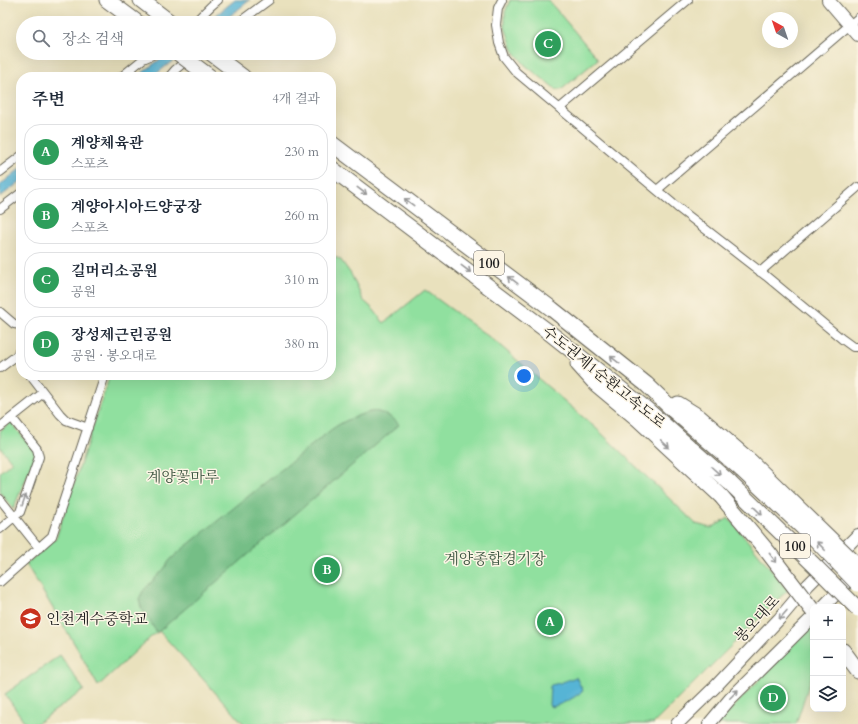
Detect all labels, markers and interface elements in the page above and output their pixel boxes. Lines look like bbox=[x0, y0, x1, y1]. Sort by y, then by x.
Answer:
north arrow bbox=[762, 12, 798, 48]
search box bbox=[16, 16, 336, 60]
icon: search bbox=[30, 27, 52, 49]
text: 장소 검색 bbox=[62, 29, 124, 49]
pin: C bbox=[535, 29, 561, 59]
text: 주변 bbox=[32, 88, 65, 111]
text: 4개 결과 bbox=[272, 90, 320, 108]
text: 계양체육관 bbox=[71, 133, 143, 153]
text: A bbox=[41, 143, 51, 161]
text: 230 m bbox=[285, 143, 319, 161]
text: 스포츠 bbox=[71, 155, 109, 173]
one-way arrow bbox=[357, 187, 368, 195]
text: 계양아시아드양궁장 bbox=[71, 197, 201, 217]
one-way arrow bbox=[404, 198, 415, 206]
text: B bbox=[41, 207, 51, 225]
text: 260 m bbox=[285, 207, 319, 225]
text: 스포츠 bbox=[71, 219, 109, 237]
road number: 100 bbox=[474, 251, 504, 275]
text: 길머리소공원 bbox=[71, 261, 158, 281]
one-way arrow bbox=[460, 265, 471, 274]
text: C bbox=[41, 271, 51, 289]
text: 310 m bbox=[285, 271, 319, 289]
one-way arrow bbox=[507, 276, 518, 284]
text: 공원 bbox=[71, 283, 96, 301]
street label: 수도권제1순환고속도로 bbox=[538, 321, 670, 433]
text: 장성제근린공원 bbox=[71, 325, 172, 345]
text: D bbox=[40, 335, 52, 353]
text: 380 m bbox=[285, 335, 319, 353]
text: 공원 · 봉오대로 bbox=[71, 347, 157, 365]
one-way arrow bbox=[610, 356, 621, 364]
your location bbox=[514, 366, 534, 386]
one-way arrow bbox=[660, 439, 670, 449]
one-way arrow bbox=[711, 466, 721, 475]
park label: 계양꽃마루 bbox=[147, 467, 220, 487]
one-way arrow bbox=[21, 494, 28, 507]
one-way arrow bbox=[753, 506, 763, 515]
road number: 100 bbox=[780, 534, 810, 558]
one-way arrow bbox=[816, 541, 826, 551]
park label: 계양종합경기장 bbox=[444, 549, 546, 569]
one-way arrow bbox=[768, 552, 777, 563]
pin: B bbox=[314, 555, 340, 585]
street label: 봉오대로 bbox=[730, 591, 784, 647]
map controls bbox=[810, 604, 846, 712]
button: + bbox=[810, 604, 846, 640]
school or university icon: 인천계수중학교 bbox=[17, 606, 43, 632]
pin: A bbox=[537, 607, 563, 637]
place label: 인천계수중학교 bbox=[46, 609, 148, 629]
one-way arrow bbox=[778, 610, 787, 620]
button: − bbox=[810, 640, 846, 676]
button: layers bbox=[810, 676, 846, 712]
pin: D bbox=[760, 683, 786, 713]
one-way arrow bbox=[729, 689, 739, 699]

